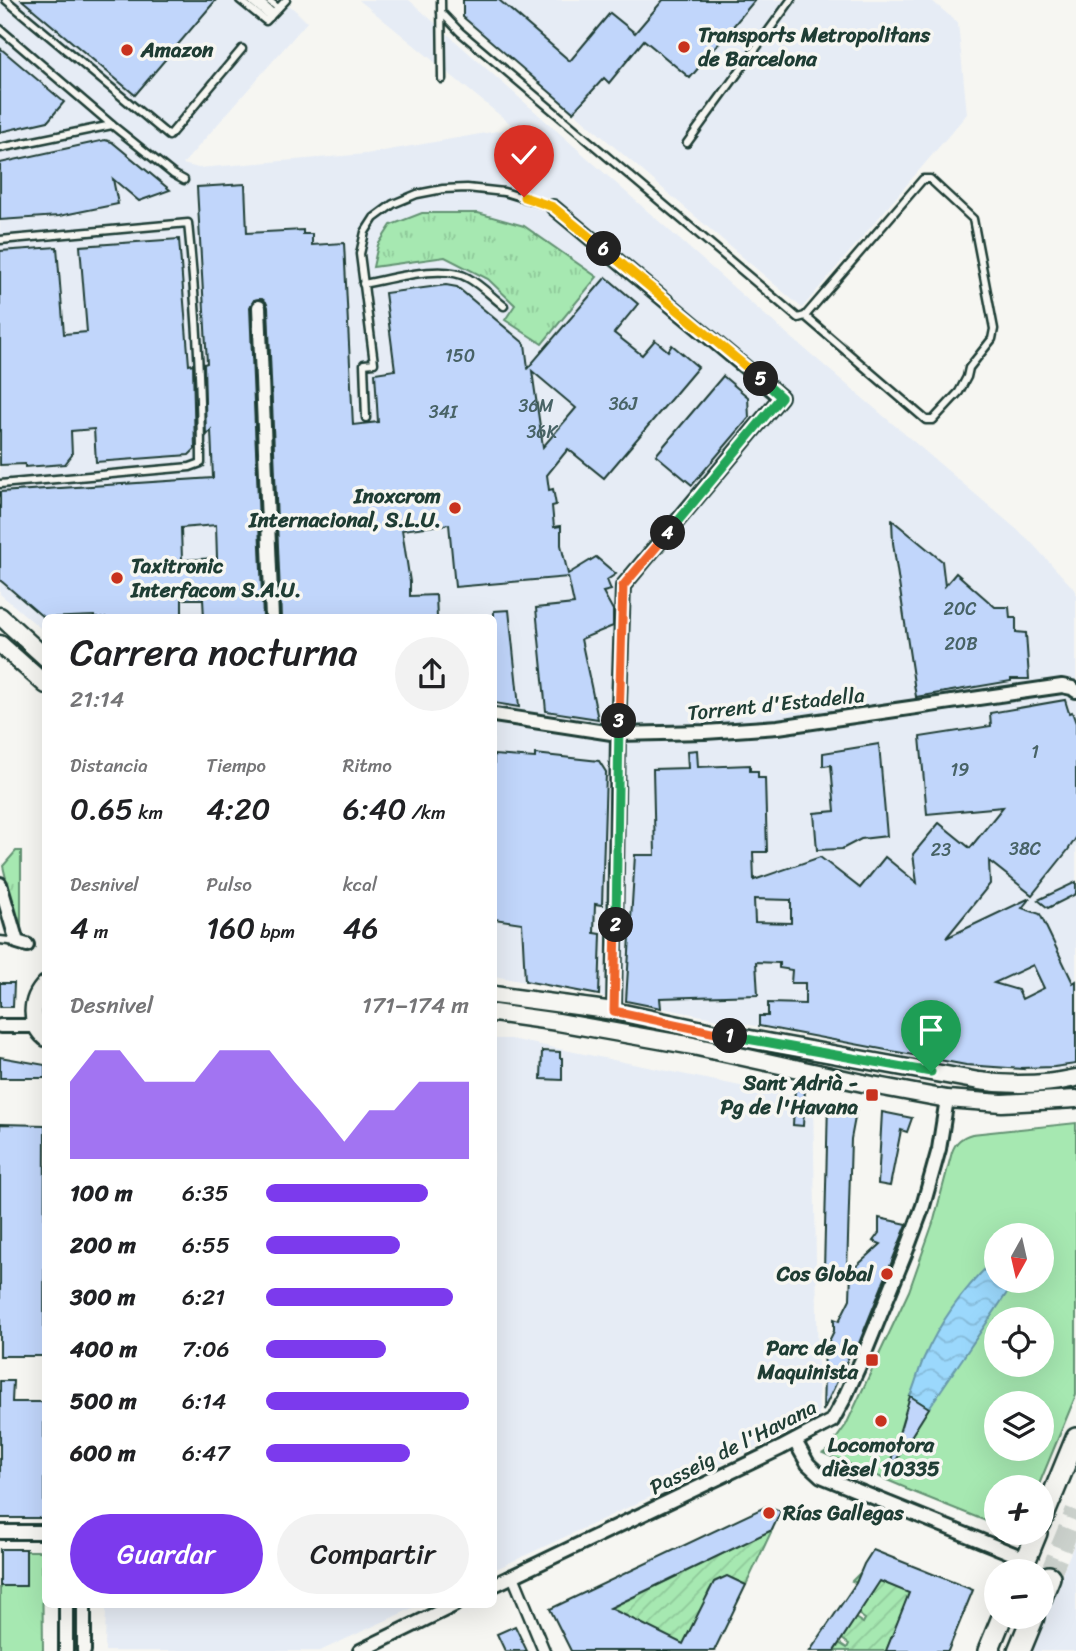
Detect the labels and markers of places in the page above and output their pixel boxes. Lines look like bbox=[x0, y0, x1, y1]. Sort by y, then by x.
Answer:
place label: Transports Metropolitans de Barcelona bbox=[698, 16, 930, 78]
place label: Amazon bbox=[140, 31, 214, 69]
marker: Transports Metropolitans de Barcelona bbox=[676, 39, 692, 55]
marker: Amazon bbox=[119, 42, 135, 58]
pin bbox=[494, 125, 554, 197]
pin: 6 bbox=[586, 232, 622, 266]
pin: 5 bbox=[744, 362, 778, 396]
place label: Inoxcrom Internacional, S.L.U. bbox=[248, 477, 441, 539]
marker: Inoxcrom Internacional, S.L.U. bbox=[447, 500, 463, 516]
pin: 4 bbox=[650, 516, 686, 550]
place label: Taxitronic Interfacom S.A.U. bbox=[130, 547, 301, 609]
marker: Taxitronic Interfacom S.A.U. bbox=[109, 570, 125, 586]
pin: 3 bbox=[602, 704, 636, 738]
pin: 2 bbox=[598, 908, 634, 942]
pin bbox=[901, 1000, 961, 1072]
pin: 1 bbox=[712, 1018, 748, 1054]
place label: Sant Adrià - Pg de l'Havana bbox=[720, 1064, 858, 1126]
marker: Sant Adrià - Pg de l'Havana bbox=[864, 1087, 880, 1103]
place label: Cos Global bbox=[776, 1255, 874, 1293]
marker: Cos Global bbox=[879, 1266, 895, 1282]
place label: Parc de la Maquinista bbox=[757, 1329, 859, 1391]
marker: Parc de la Maquinista bbox=[864, 1352, 880, 1368]
marker: Locomotora dièsel 10335 bbox=[873, 1413, 889, 1429]
place label: Locomotora dièsel 10335 bbox=[822, 1426, 940, 1488]
place label: Rías Gallegas bbox=[782, 1494, 904, 1532]
marker: Rías Gallegas bbox=[761, 1505, 777, 1521]

